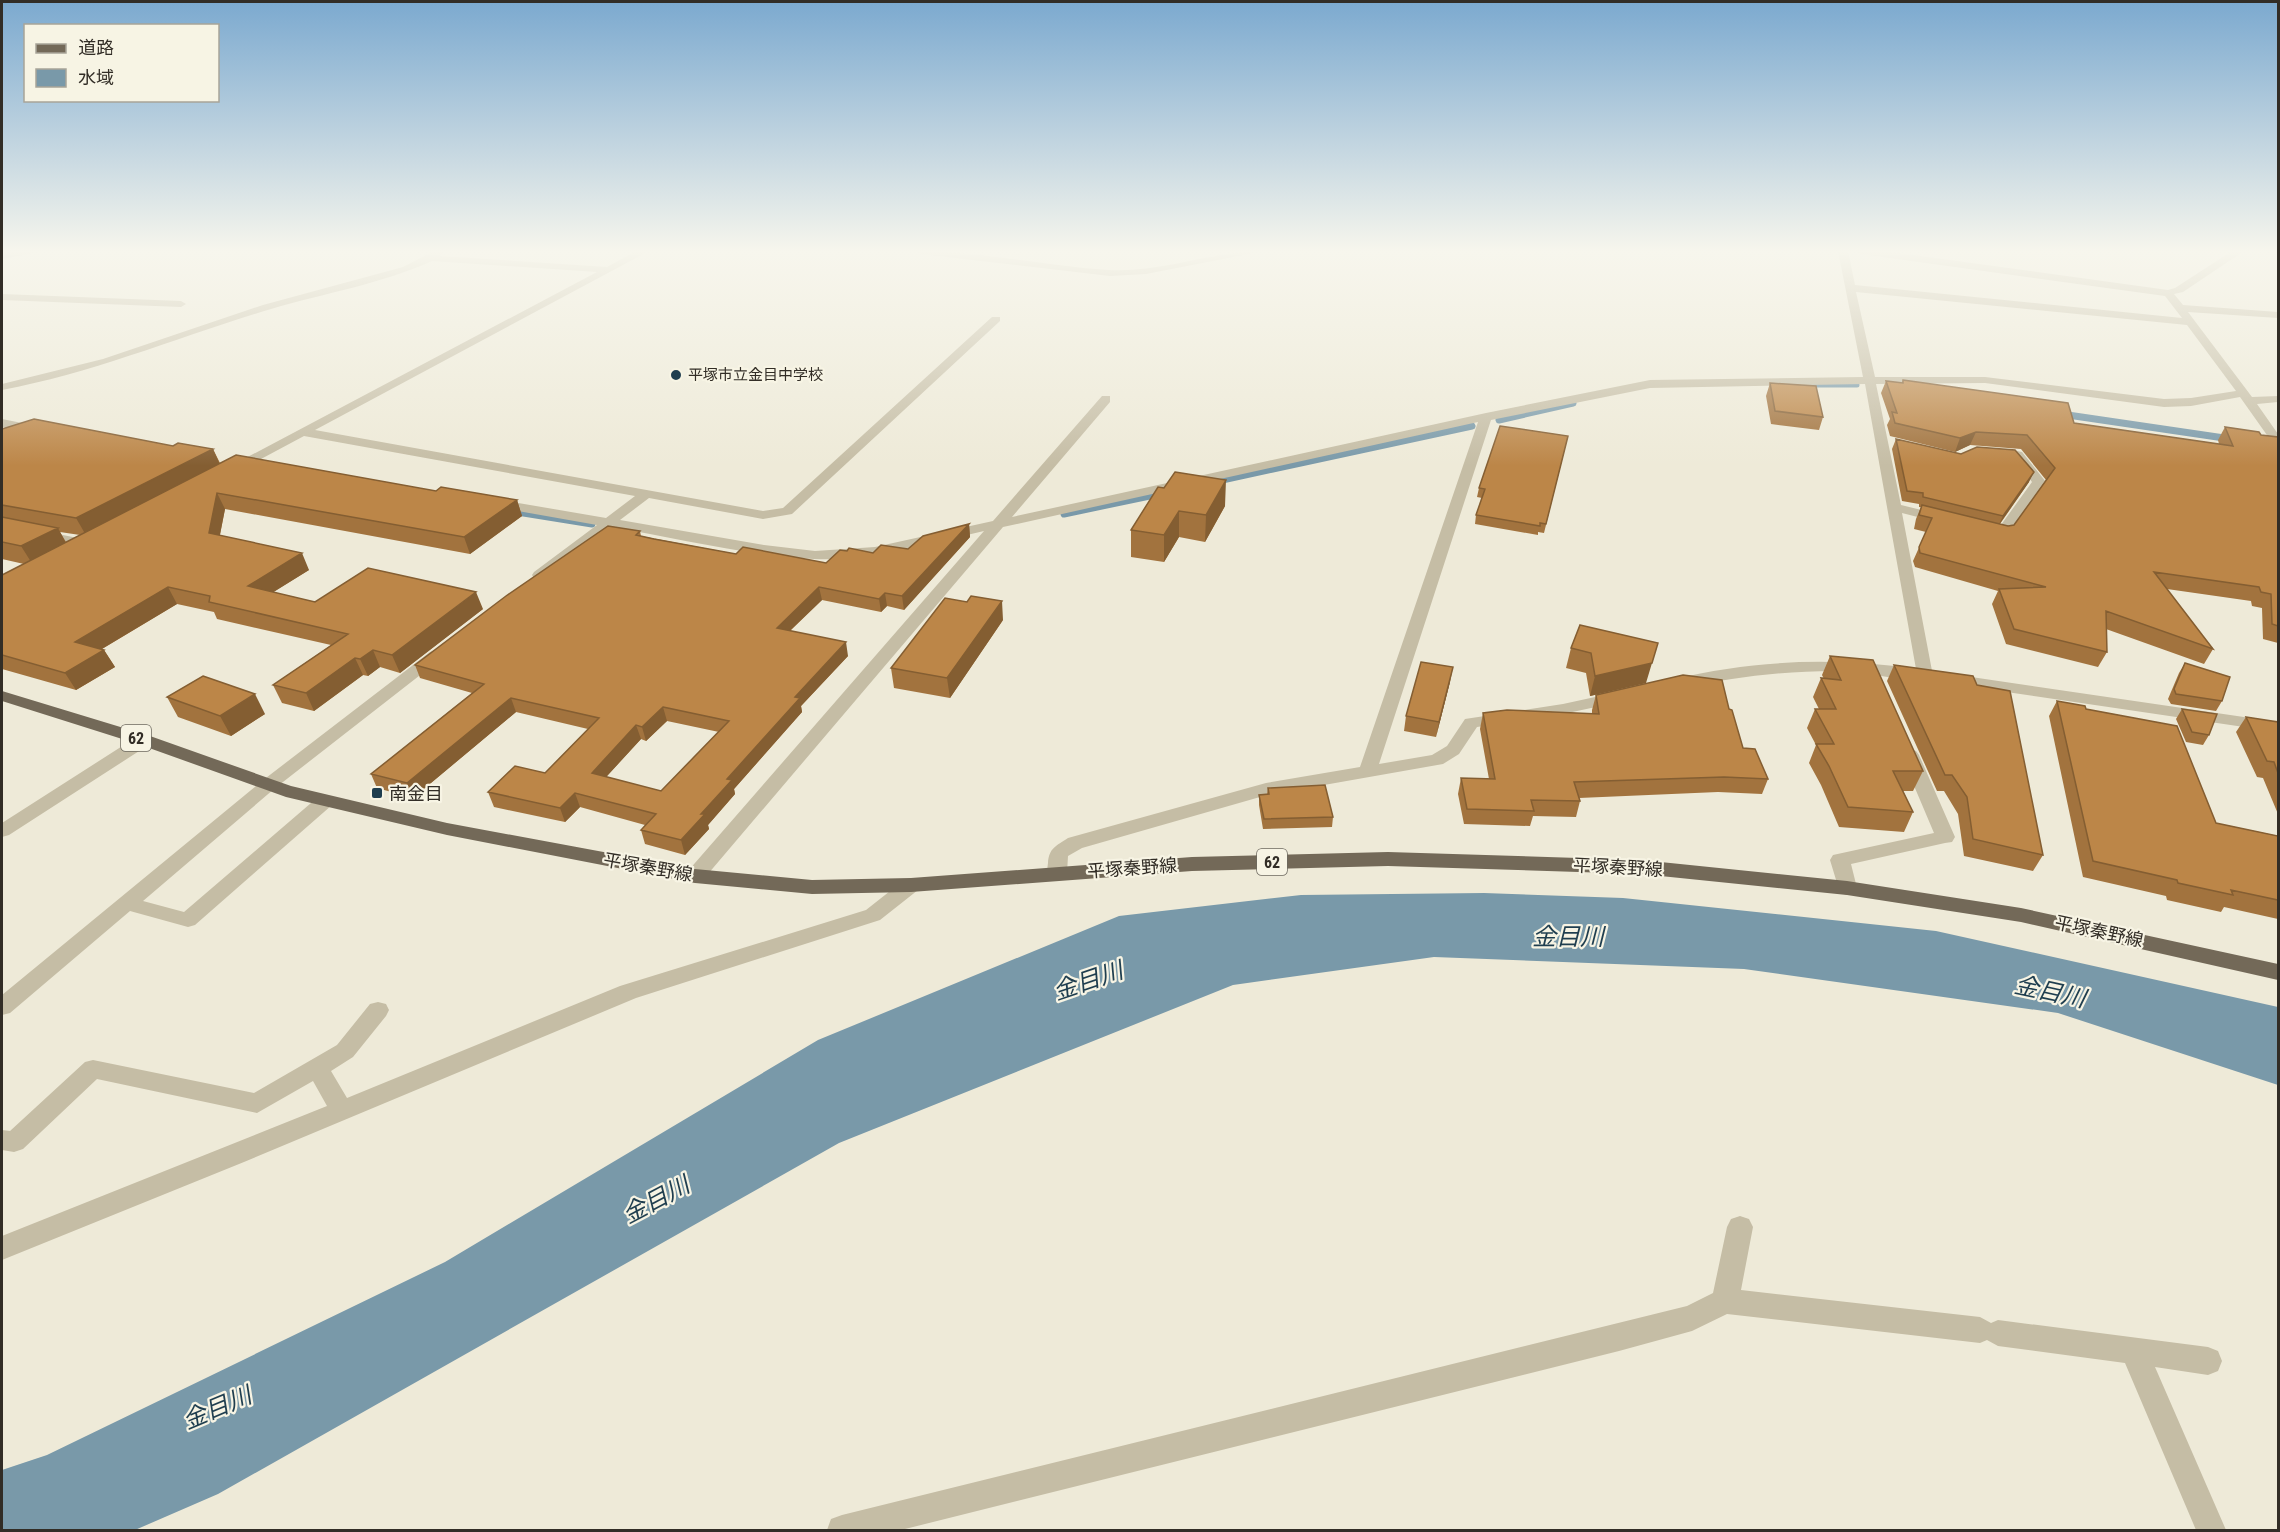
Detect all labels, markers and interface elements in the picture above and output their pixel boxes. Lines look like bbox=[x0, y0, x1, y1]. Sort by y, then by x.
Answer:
legend bbox=[24, 24, 219, 102]
text: 道路 bbox=[78, 37, 114, 58]
text: 水域 bbox=[78, 67, 114, 88]
place label: 平塚市立金目中学校 bbox=[688, 366, 823, 384]
marker: 平塚市立金目中学校 bbox=[669, 368, 683, 382]
road number: 62 bbox=[121, 725, 151, 751]
place label: 南金目 bbox=[389, 783, 443, 804]
marker: 南金目 bbox=[370, 786, 384, 800]
street label: 平塚秦野線 bbox=[602, 849, 694, 885]
road number: 62 bbox=[1257, 849, 1287, 875]
street label: 平塚秦野線 bbox=[1086, 854, 1178, 882]
street label: 平塚秦野線 bbox=[1573, 854, 1663, 880]
street label: 平塚秦野線 bbox=[2053, 911, 2145, 951]
water label: 金目川 bbox=[1532, 923, 1607, 951]
water label: 金目川 bbox=[1049, 955, 1129, 1006]
water label: 金目川 bbox=[2012, 971, 2091, 1014]
water label: 金目川 bbox=[618, 1169, 697, 1229]
water label: 金目川 bbox=[178, 1380, 258, 1435]

